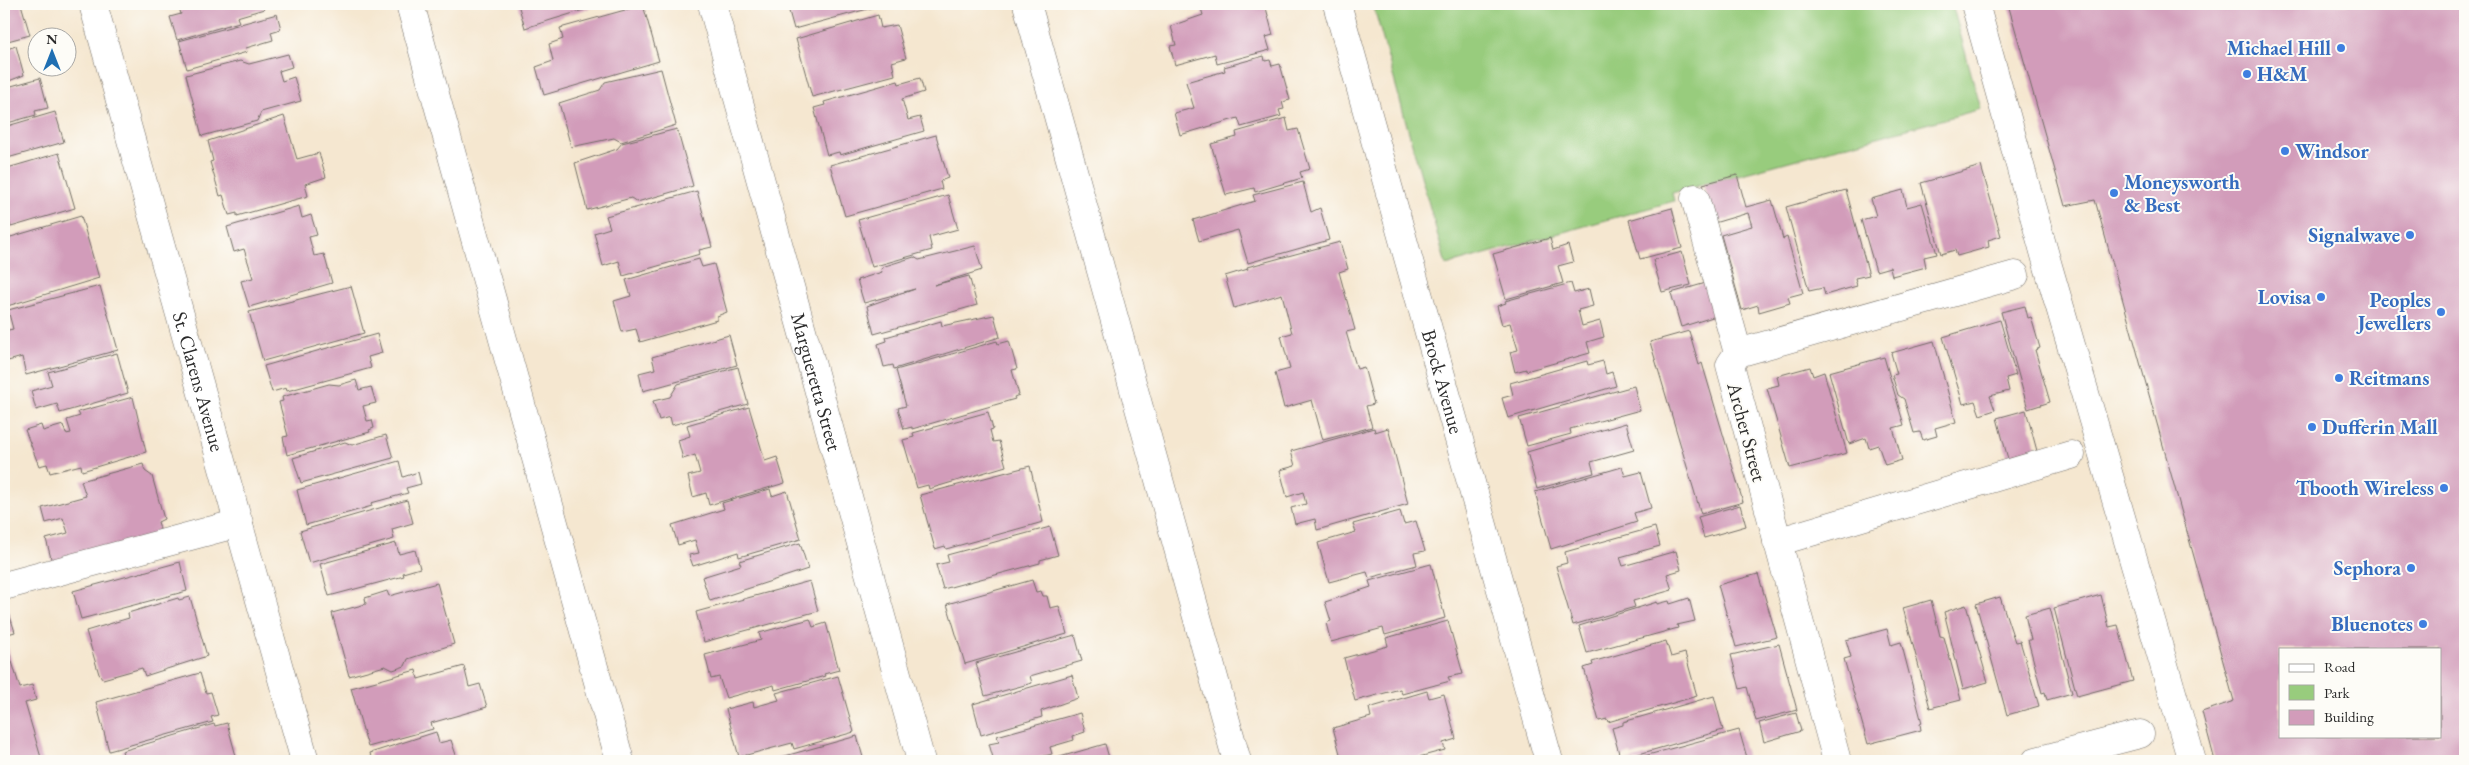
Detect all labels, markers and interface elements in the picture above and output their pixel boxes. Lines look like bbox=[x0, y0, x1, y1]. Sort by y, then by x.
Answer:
north arrow bbox=[28, 28, 78, 78]
text: N bbox=[46, 30, 58, 48]
place label: Michael Hill bbox=[2227, 35, 2331, 61]
marker: Michael Hill bbox=[2335, 42, 2347, 54]
place label: H&M bbox=[2257, 61, 2307, 87]
marker: H&M bbox=[2241, 68, 2253, 80]
place label: Windsor bbox=[2295, 138, 2369, 164]
marker: Windsor bbox=[2279, 145, 2291, 157]
place label: Moneysworth & Best bbox=[2124, 169, 2240, 218]
marker: Moneysworth & Best bbox=[2108, 187, 2120, 199]
place label: Signalwave bbox=[2308, 222, 2400, 248]
marker: Signalwave bbox=[2404, 229, 2416, 241]
place label: Lovisa bbox=[2258, 284, 2311, 310]
place label: Peoples Jewellers bbox=[2356, 287, 2431, 336]
marker: Lovisa bbox=[2315, 291, 2327, 303]
marker: Peoples Jewellers bbox=[2435, 306, 2447, 318]
street label: St. Clarens Avenue bbox=[167, 309, 231, 455]
street label: Margueretta Street bbox=[785, 310, 848, 455]
street label: Brock Avenue bbox=[1416, 326, 1470, 437]
place label: Reitmans bbox=[2349, 365, 2429, 391]
marker: Reitmans bbox=[2333, 372, 2345, 384]
street label: Archer Street bbox=[1721, 379, 1773, 485]
place label: Dufferin Mall bbox=[2322, 414, 2438, 440]
marker: Dufferin Mall bbox=[2306, 421, 2318, 433]
place label: Tbooth Wireless bbox=[2296, 475, 2434, 501]
marker: Tbooth Wireless bbox=[2438, 482, 2450, 494]
place label: Sephora bbox=[2334, 555, 2401, 581]
marker: Sephora bbox=[2405, 562, 2417, 574]
place label: Bluenotes bbox=[2331, 611, 2413, 637]
marker: Bluenotes bbox=[2417, 618, 2429, 630]
legend bbox=[2279, 648, 2442, 738]
text: Road bbox=[2324, 657, 2356, 676]
text: Park bbox=[2324, 683, 2351, 702]
text: Building bbox=[2324, 707, 2374, 726]

